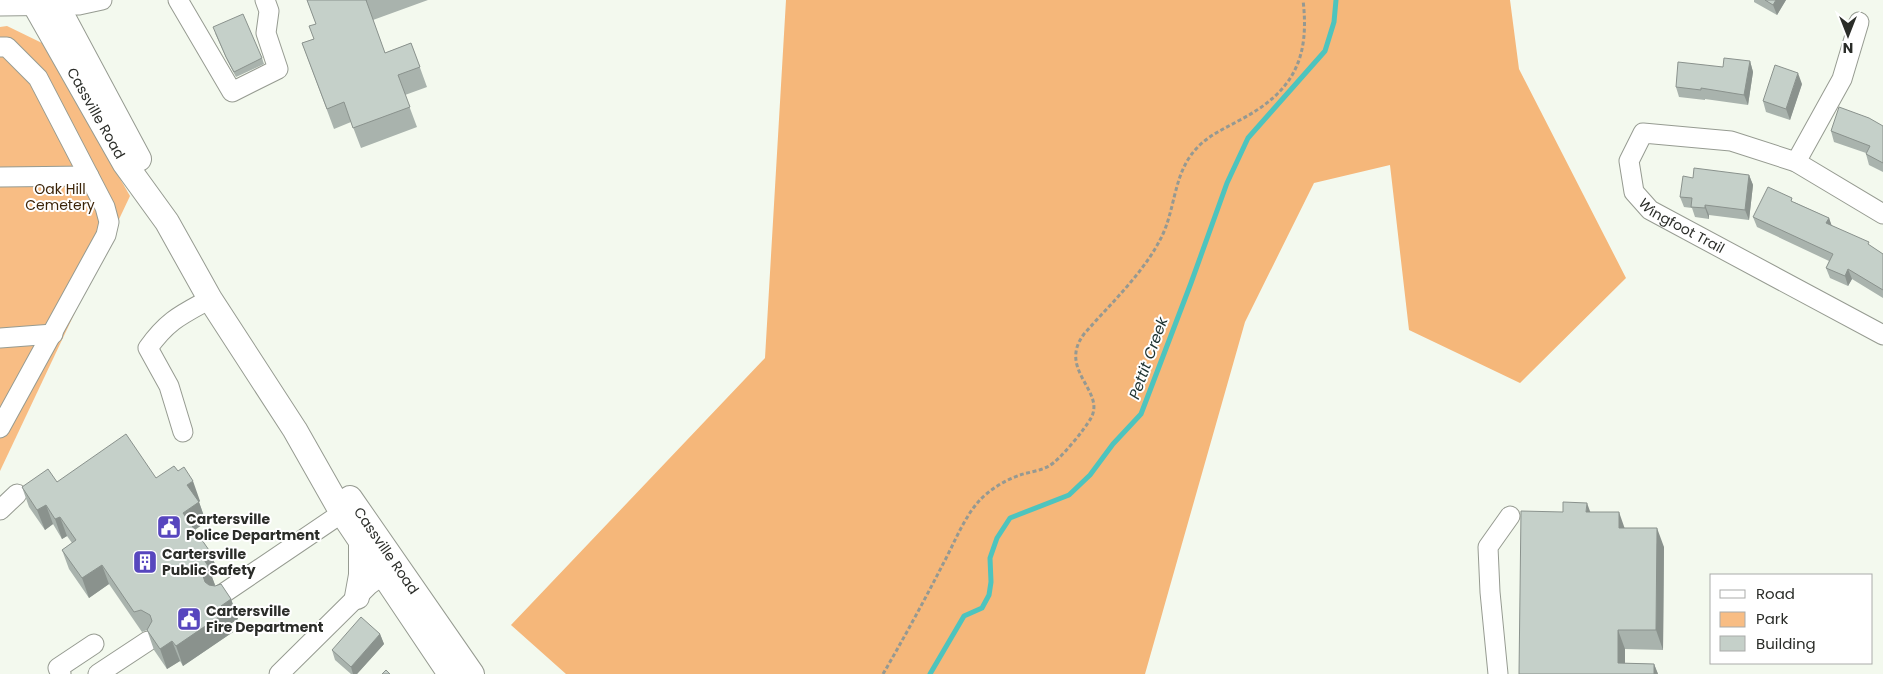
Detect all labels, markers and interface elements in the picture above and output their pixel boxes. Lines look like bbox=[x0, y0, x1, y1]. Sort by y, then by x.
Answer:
north arrow bbox=[1823, 10, 1873, 60]
text: N bbox=[1843, 38, 1853, 58]
street label: Cassville Road bbox=[62, 64, 130, 162]
park label: Oak Hill Cemetery bbox=[25, 179, 95, 215]
street label: Wingfoot Trail bbox=[1634, 194, 1728, 258]
water label: Pettit Creek bbox=[1123, 313, 1173, 402]
street label: Cassville Road bbox=[349, 503, 424, 598]
place label: Cartersville Police Department bbox=[186, 509, 320, 545]
public building icon: Cartersville Police Department bbox=[156, 514, 182, 540]
place label: Cartersville Public Safety bbox=[162, 544, 256, 580]
building icon: Cartersville Public Safety bbox=[132, 549, 158, 575]
legend bbox=[1710, 574, 1873, 664]
text: Road bbox=[1756, 583, 1795, 604]
place label: Cartersville Fire Department bbox=[206, 601, 324, 637]
public building icon: Cartersville Fire Department bbox=[176, 606, 202, 632]
text: Park bbox=[1756, 608, 1788, 629]
text: Building bbox=[1756, 633, 1816, 654]

